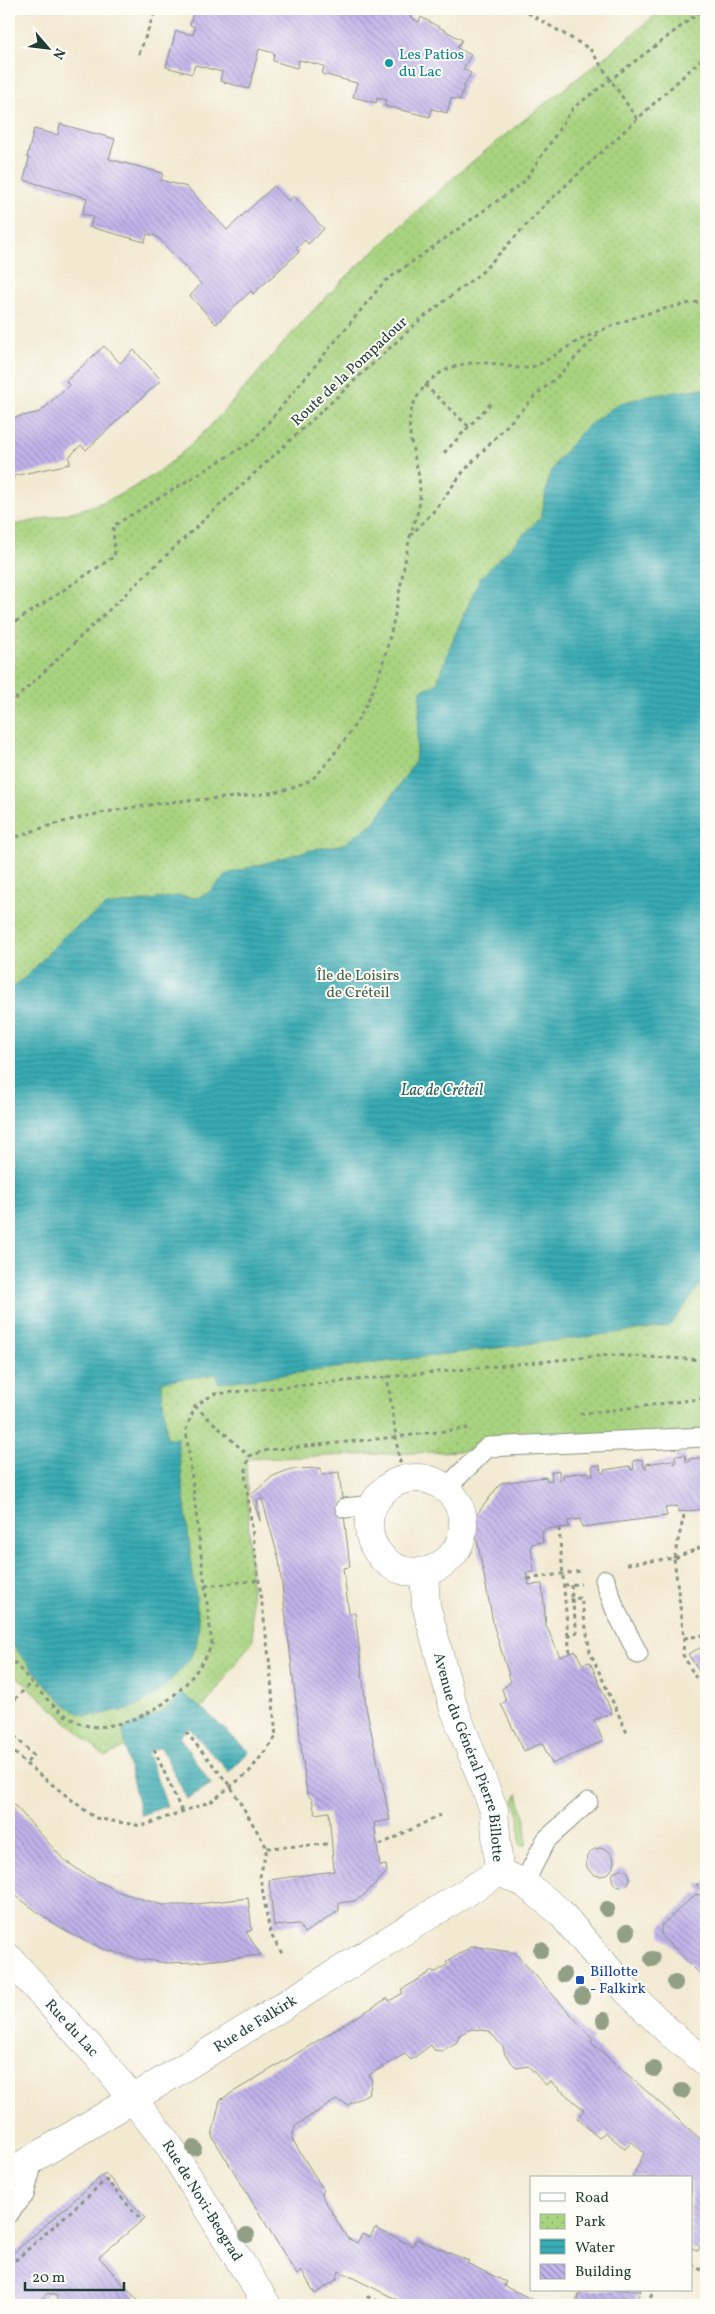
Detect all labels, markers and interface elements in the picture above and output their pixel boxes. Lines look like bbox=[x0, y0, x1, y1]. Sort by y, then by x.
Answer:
north arrow bbox=[22, 22, 72, 72]
text: N bbox=[47, 44, 69, 62]
place label: Les Patios du Lac bbox=[399, 45, 464, 83]
marker: Les Patios du Lac bbox=[383, 57, 395, 69]
street label: Route de la Pompadour bbox=[287, 313, 413, 432]
park label: Île de Loisirs de Créteil bbox=[316, 966, 400, 1004]
water label: Lac de Créteil bbox=[401, 1080, 483, 1102]
street label: Avenue du Général Pierre Billotte bbox=[427, 1650, 507, 1863]
place label: Billotte - Falkirk bbox=[590, 1962, 646, 2000]
marker: Billotte - Falkirk bbox=[574, 1974, 586, 1986]
street label: Rue de Falkirk bbox=[210, 1991, 301, 2058]
street label: Rue du Lac bbox=[39, 1995, 103, 2062]
street label: Rue de Novi-Beograd bbox=[156, 2136, 247, 2266]
legend bbox=[530, 2176, 692, 2292]
text: Road bbox=[575, 2188, 609, 2209]
text: Park bbox=[575, 2212, 606, 2233]
text: Water bbox=[575, 2238, 615, 2259]
scale bar bbox=[25, 2259, 124, 2291]
text: Building bbox=[575, 2262, 632, 2283]
text: 20 m bbox=[32, 2268, 65, 2289]

